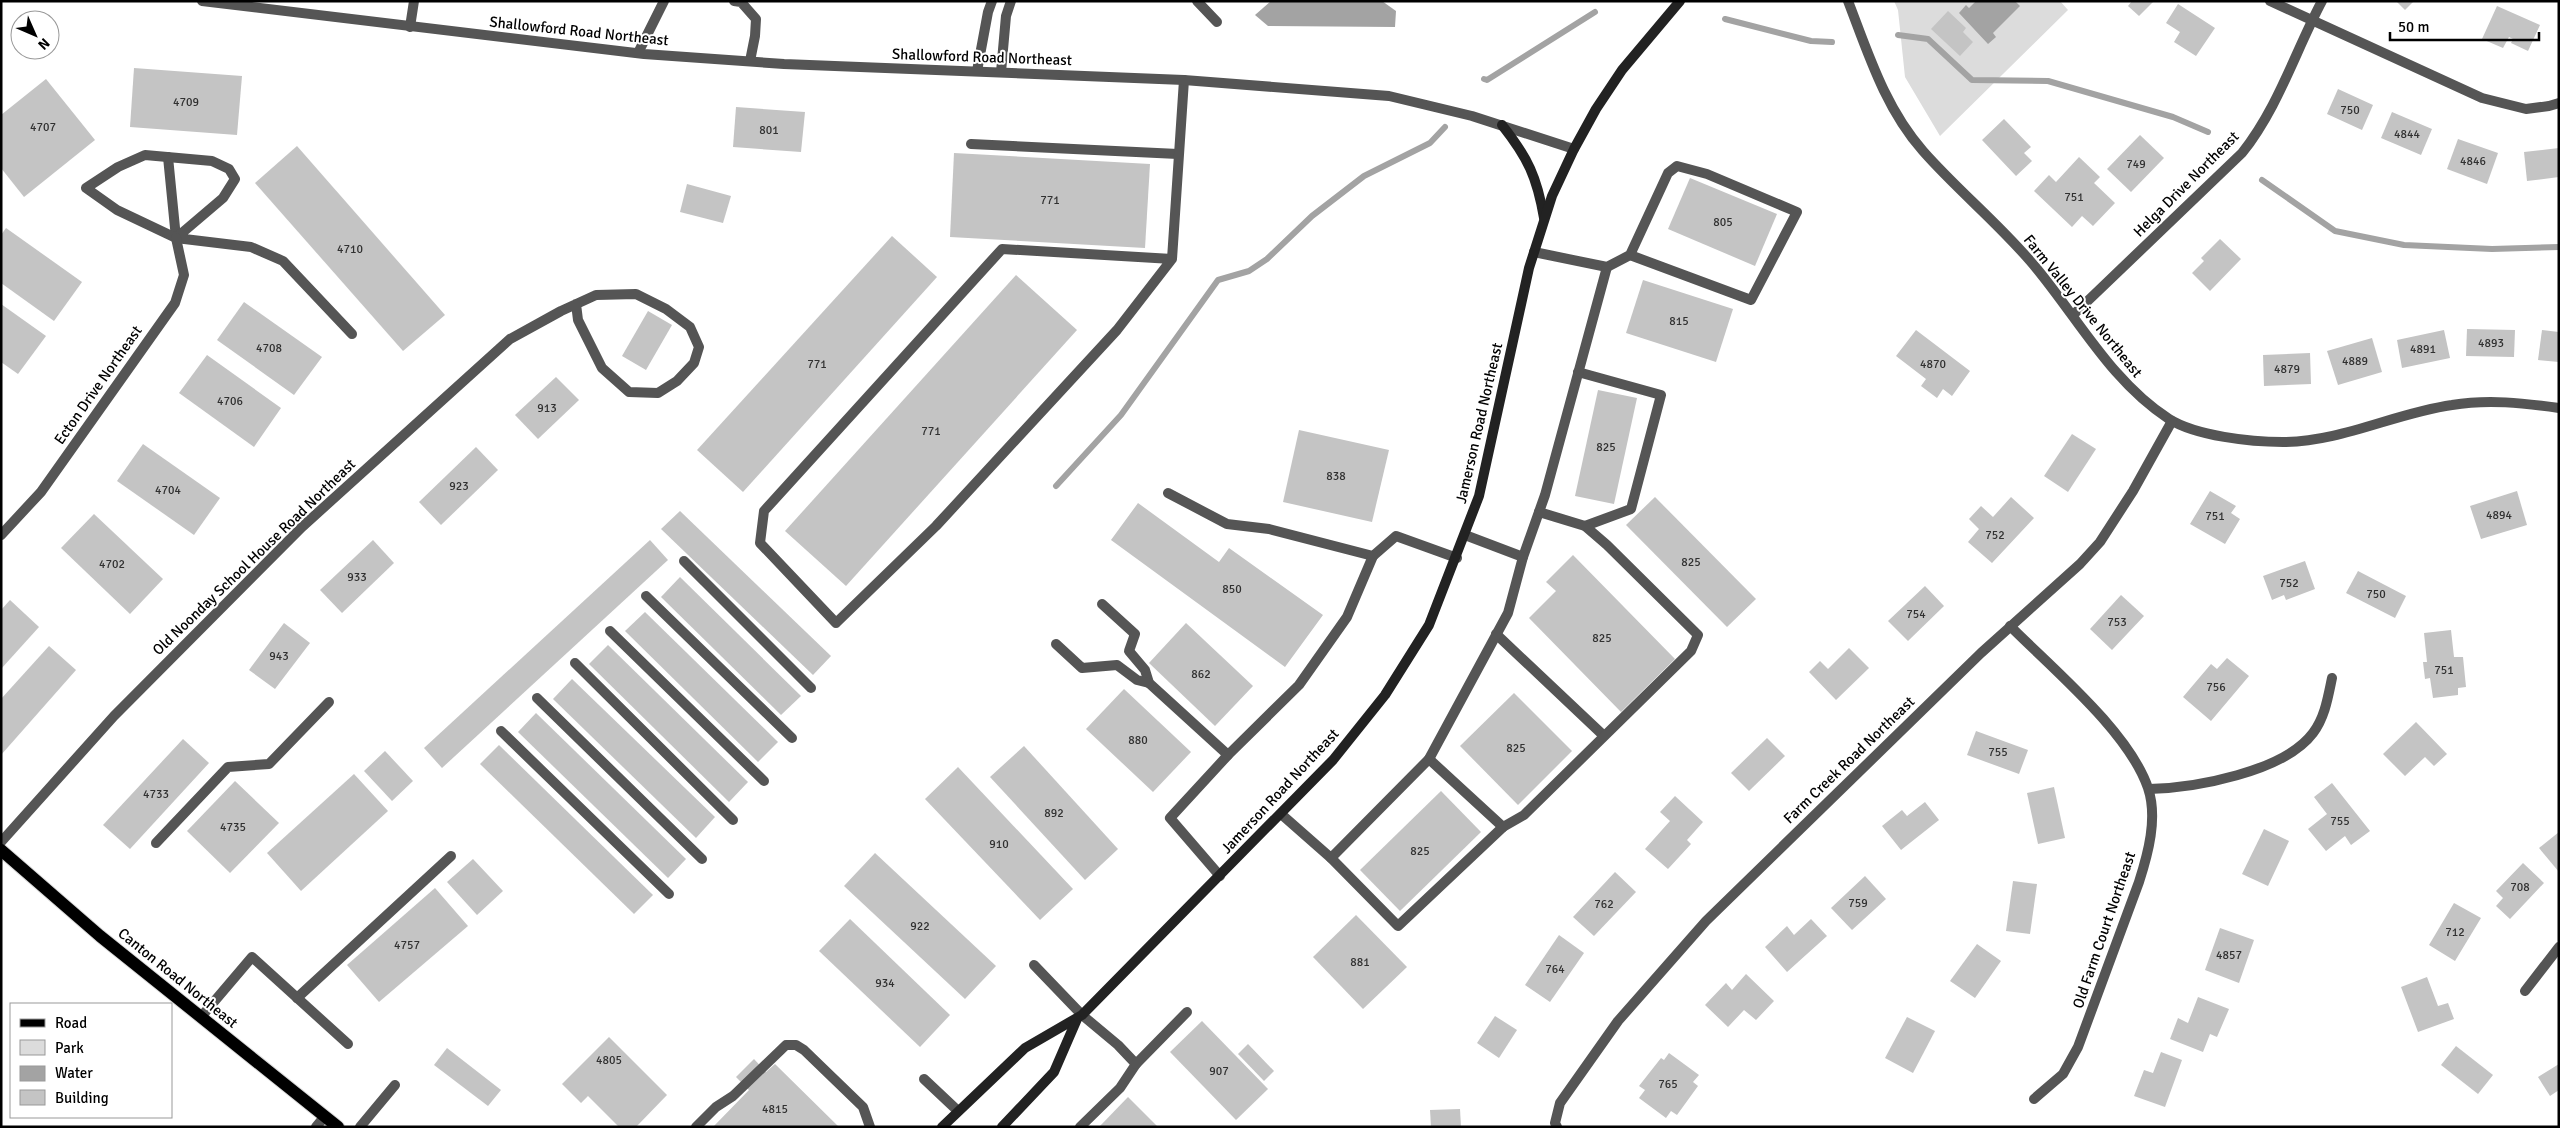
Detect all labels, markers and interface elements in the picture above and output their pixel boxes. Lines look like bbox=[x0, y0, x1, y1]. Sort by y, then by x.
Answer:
north arrow bbox=[10, 10, 60, 60]
scale bar bbox=[2390, 10, 2539, 42]
street label: Shallowford Road Northeast bbox=[488, 13, 670, 49]
text: 50 m bbox=[2398, 18, 2429, 36]
text: N bbox=[34, 34, 53, 53]
street label: Shallowford Road Northeast bbox=[892, 45, 1072, 69]
house number: 4709 bbox=[173, 95, 199, 110]
house number: 750 bbox=[2340, 103, 2360, 118]
house number: 4707 bbox=[30, 120, 56, 135]
house number: 801 bbox=[759, 123, 779, 138]
house number: 4844 bbox=[2394, 127, 2420, 142]
street label: Helga Drive Northeast bbox=[2130, 128, 2242, 240]
house number: 4846 bbox=[2460, 154, 2486, 169]
house number: 749 bbox=[2126, 157, 2146, 172]
house number: 751 bbox=[2064, 190, 2084, 205]
house number: 771 bbox=[1040, 193, 1060, 208]
house number: 805 bbox=[1713, 215, 1733, 230]
street label: Farm Valley Drive Northeast bbox=[2020, 231, 2146, 381]
house number: 4710 bbox=[337, 242, 363, 257]
house number: 815 bbox=[1669, 314, 1689, 329]
street label: Ecton Drive Northeast bbox=[50, 322, 146, 448]
house number: 4893 bbox=[2478, 336, 2504, 351]
house number: 4708 bbox=[256, 341, 282, 356]
street label: Jamerson Road Northeast bbox=[1452, 341, 1506, 505]
house number: 4891 bbox=[2410, 342, 2436, 357]
house number: 4889 bbox=[2342, 354, 2368, 369]
house number: 771 bbox=[807, 357, 827, 372]
house number: 4870 bbox=[1920, 357, 1946, 372]
house number: 4879 bbox=[2274, 362, 2300, 377]
house number: 4706 bbox=[217, 394, 243, 409]
house number: 913 bbox=[537, 401, 557, 416]
house number: 771 bbox=[921, 424, 941, 439]
house number: 825 bbox=[1596, 440, 1616, 455]
street label: Old Noonday School House Road Northeast bbox=[149, 455, 359, 659]
house number: 838 bbox=[1326, 469, 1346, 484]
house number: 923 bbox=[449, 479, 469, 494]
house number: 4704 bbox=[155, 483, 181, 498]
house number: 4894 bbox=[2486, 508, 2512, 523]
house number: 751 bbox=[2205, 509, 2225, 524]
house number: 752 bbox=[1985, 528, 2005, 543]
house number: 825 bbox=[1681, 555, 1701, 570]
house number: 4702 bbox=[99, 557, 125, 572]
house number: 933 bbox=[347, 570, 367, 585]
house number: 752 bbox=[2279, 576, 2299, 591]
house number: 850 bbox=[1222, 582, 1242, 597]
house number: 750 bbox=[2366, 587, 2386, 602]
house number: 754 bbox=[1906, 607, 1926, 622]
house number: 753 bbox=[2107, 615, 2127, 630]
house number: 825 bbox=[1592, 631, 1612, 646]
house number: 943 bbox=[269, 649, 289, 664]
house number: 751 bbox=[2434, 663, 2454, 678]
house number: 862 bbox=[1191, 667, 1211, 682]
house number: 756 bbox=[2206, 680, 2226, 695]
street label: Farm Creek Road Northeast bbox=[1780, 693, 1918, 827]
street label: Jamerson Road Northeast bbox=[1217, 725, 1343, 857]
house number: 880 bbox=[1128, 733, 1148, 748]
house number: 825 bbox=[1506, 741, 1526, 756]
house number: 755 bbox=[1988, 745, 2008, 760]
house number: 4733 bbox=[143, 787, 169, 802]
house number: 892 bbox=[1044, 806, 1064, 821]
house number: 755 bbox=[2330, 814, 2350, 829]
house number: 4735 bbox=[220, 820, 246, 835]
house number: 910 bbox=[989, 837, 1009, 852]
house number: 825 bbox=[1410, 844, 1430, 859]
street label: Old Farm Court Northeast bbox=[2069, 849, 2139, 1011]
house number: 708 bbox=[2510, 880, 2530, 895]
house number: 759 bbox=[1848, 896, 1868, 911]
house number: 762 bbox=[1594, 897, 1614, 912]
house number: 922 bbox=[910, 919, 930, 934]
street label: Canton Road Northeast bbox=[115, 924, 241, 1032]
house number: 712 bbox=[2445, 925, 2465, 940]
house number: 4757 bbox=[394, 938, 420, 953]
house number: 4857 bbox=[2216, 948, 2242, 963]
house number: 881 bbox=[1350, 955, 1370, 970]
house number: 764 bbox=[1545, 962, 1565, 977]
house number: 934 bbox=[875, 976, 895, 991]
legend bbox=[10, 1003, 172, 1118]
text: Road bbox=[55, 1014, 87, 1032]
text: Park bbox=[55, 1039, 84, 1057]
house number: 4805 bbox=[596, 1053, 622, 1068]
text: Water bbox=[55, 1064, 93, 1082]
house number: 907 bbox=[1209, 1064, 1229, 1079]
house number: 765 bbox=[1658, 1077, 1678, 1092]
text: Building bbox=[55, 1089, 109, 1107]
house number: 4815 bbox=[762, 1102, 788, 1117]

